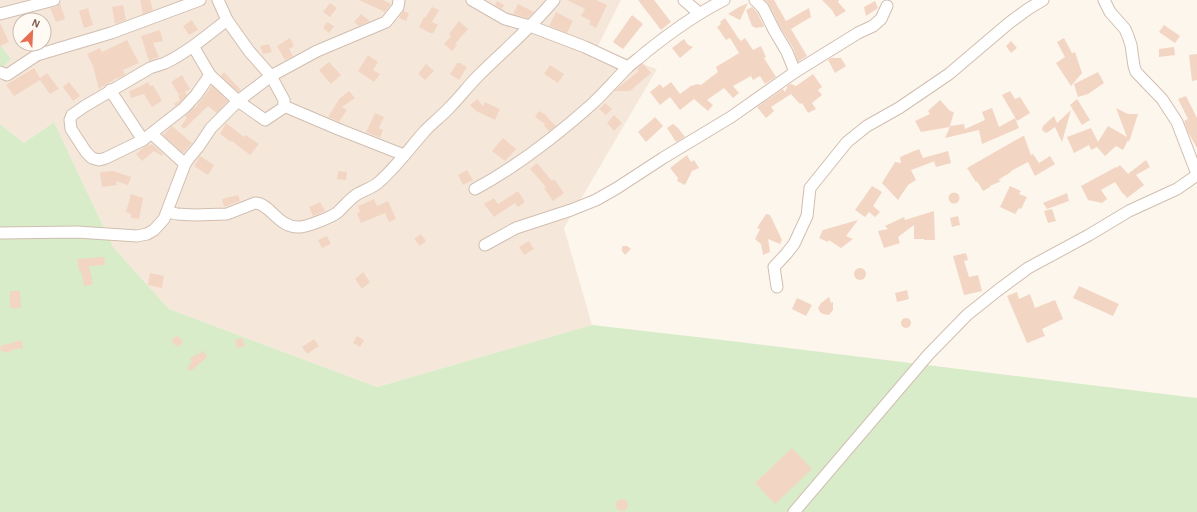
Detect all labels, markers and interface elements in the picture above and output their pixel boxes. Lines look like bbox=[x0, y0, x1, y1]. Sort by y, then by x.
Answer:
north arrow bbox=[12, 12, 52, 52]
text: N bbox=[30, 17, 42, 30]

